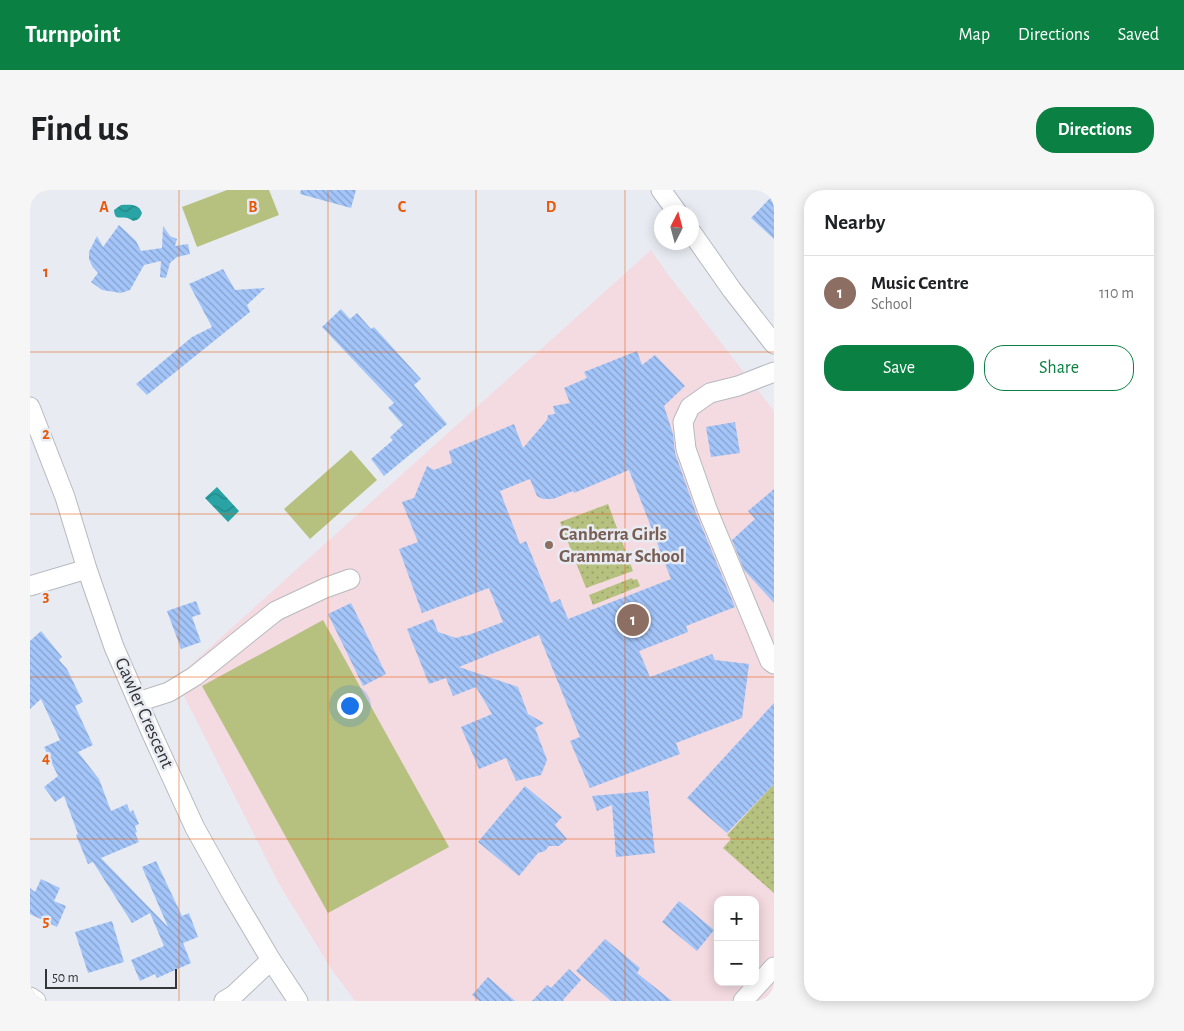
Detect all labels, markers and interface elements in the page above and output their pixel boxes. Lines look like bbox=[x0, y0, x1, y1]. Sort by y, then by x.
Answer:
text: Turnpoint bbox=[25, 23, 120, 47]
text: Map bbox=[959, 26, 990, 44]
text: Directions bbox=[1018, 26, 1090, 44]
text: Saved bbox=[1118, 26, 1159, 44]
button: Directions bbox=[1036, 107, 1154, 153]
text: Find us bbox=[30, 112, 129, 147]
text: A bbox=[99, 199, 109, 215]
text: B bbox=[248, 199, 258, 215]
text: C bbox=[398, 199, 407, 215]
text: D bbox=[546, 199, 557, 215]
north arrow bbox=[654, 205, 699, 250]
text: Nearby bbox=[824, 212, 885, 233]
text: 1 bbox=[43, 264, 49, 280]
text: Music Centre bbox=[871, 274, 969, 293]
text: 1 bbox=[837, 285, 843, 301]
text: 110 m bbox=[1099, 285, 1134, 301]
text: School bbox=[871, 296, 912, 312]
button: Save bbox=[824, 345, 974, 391]
button: Share bbox=[984, 345, 1134, 391]
text: 2 bbox=[42, 426, 50, 442]
place label: Canberra Girls Grammar School bbox=[559, 525, 685, 566]
marker: Canberra Girls Grammar School bbox=[543, 539, 555, 551]
text: 3 bbox=[43, 588, 50, 604]
pin: 1 bbox=[617, 601, 649, 639]
street label: Gawler Crescent bbox=[111, 655, 177, 771]
your location bbox=[337, 693, 363, 719]
text: 4 bbox=[42, 750, 50, 766]
map controls bbox=[714, 896, 759, 986]
button: + bbox=[714, 896, 759, 941]
text: 5 bbox=[43, 913, 50, 929]
button: − bbox=[714, 941, 759, 986]
scale bar bbox=[45, 966, 178, 989]
text: 50 m bbox=[52, 971, 79, 985]

